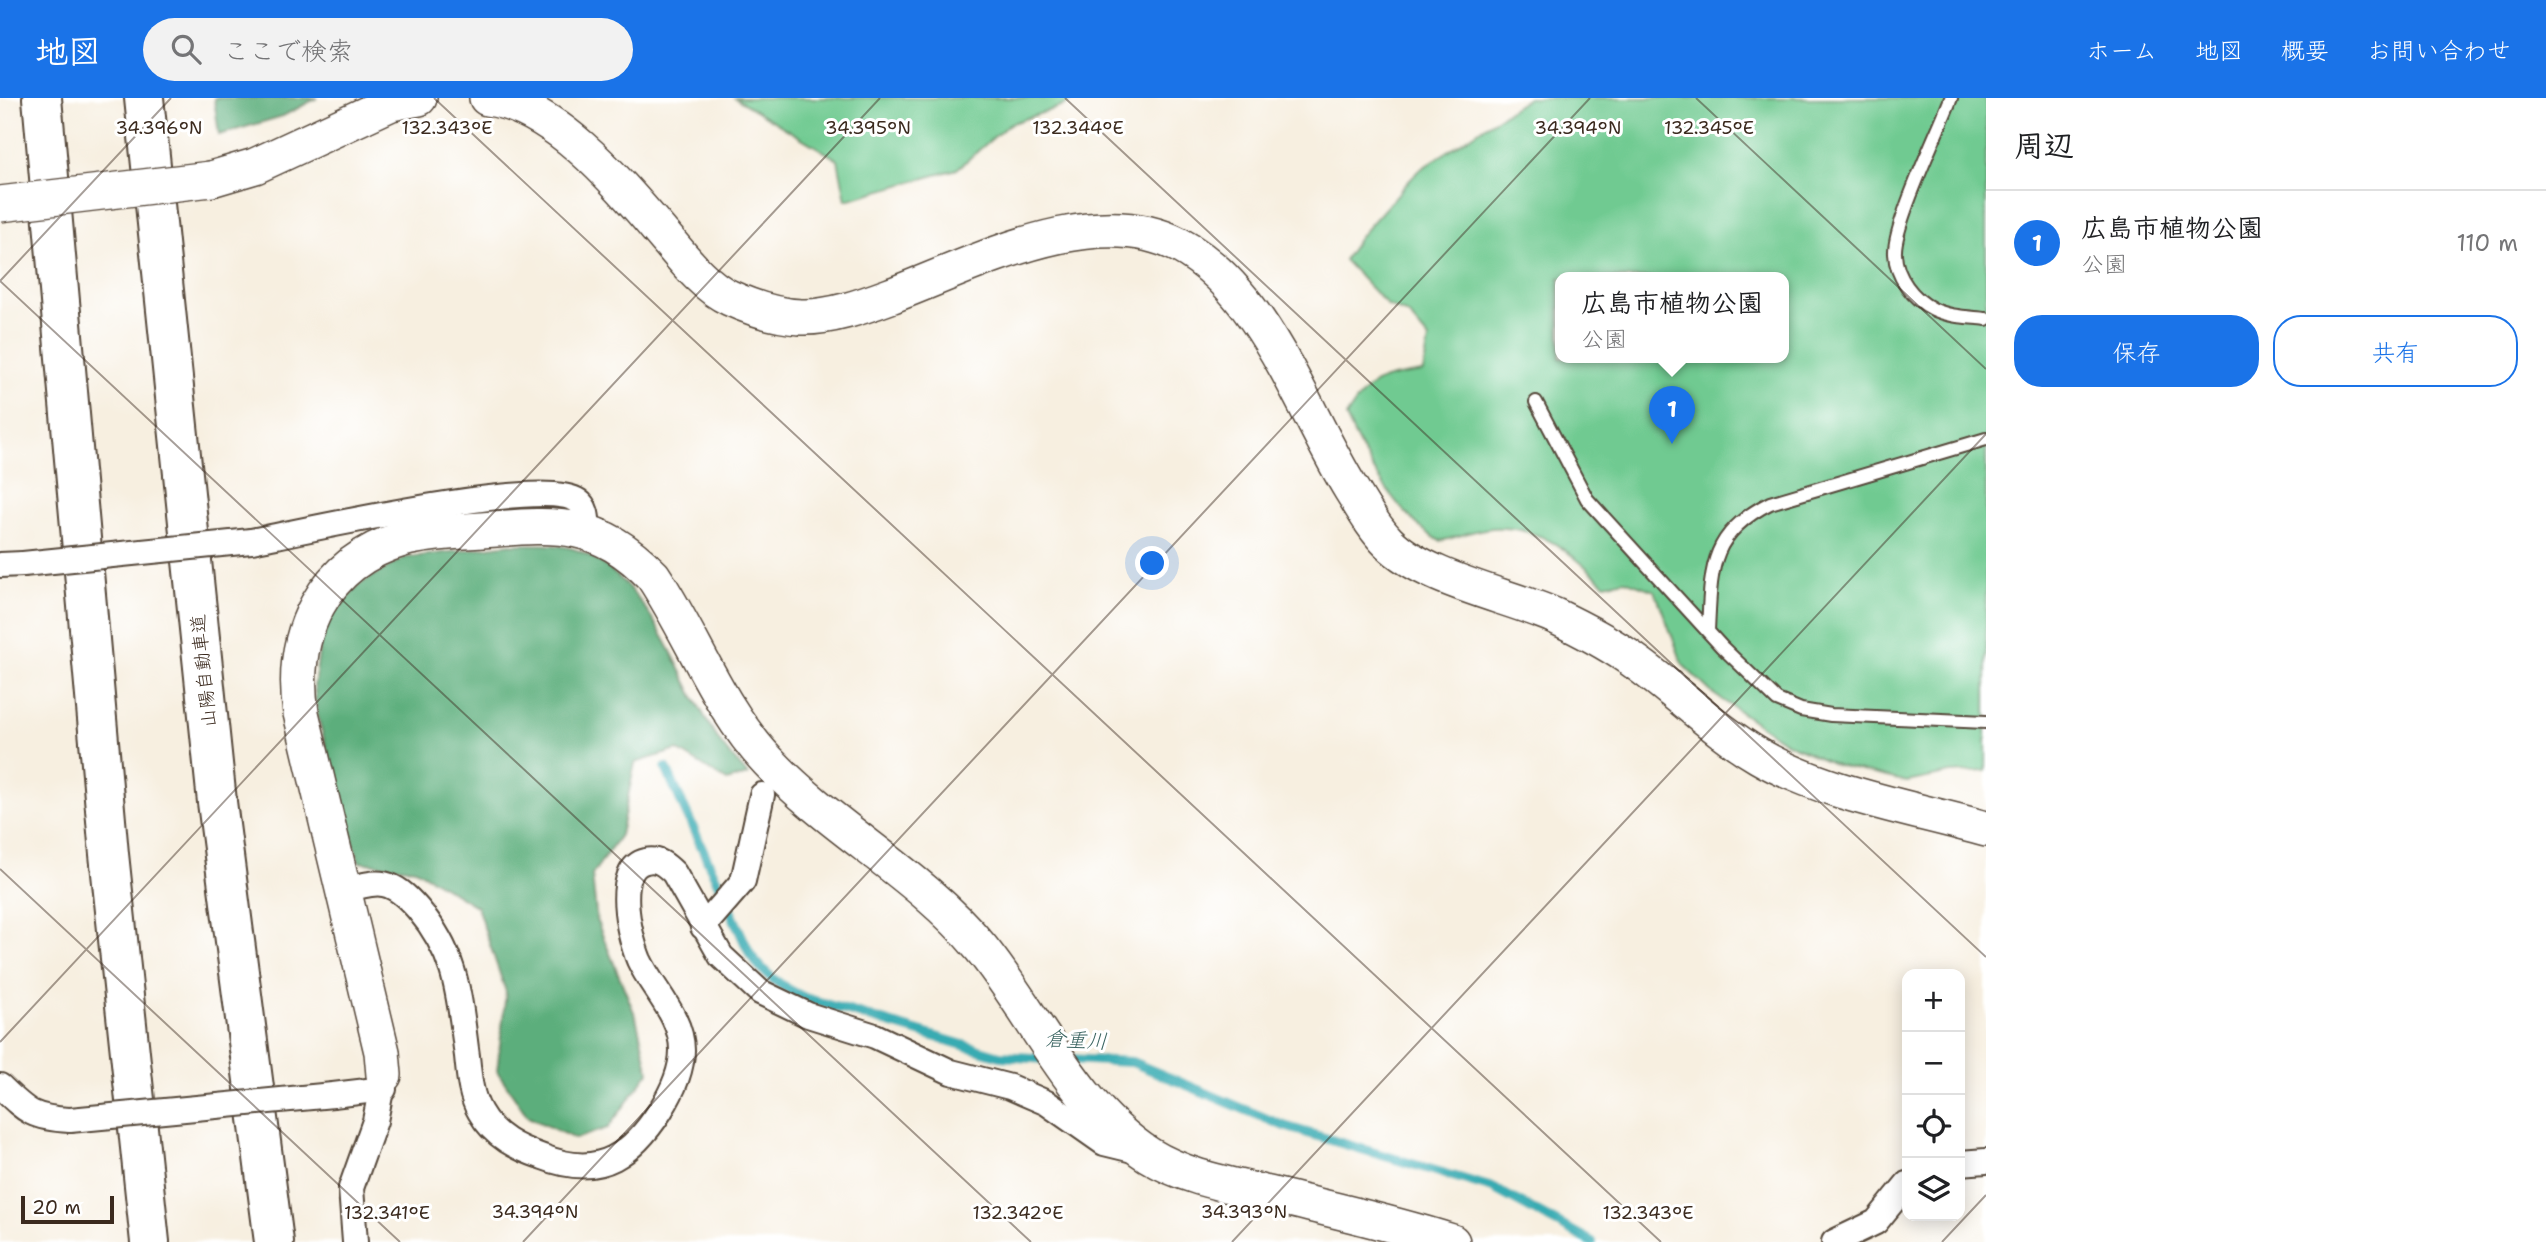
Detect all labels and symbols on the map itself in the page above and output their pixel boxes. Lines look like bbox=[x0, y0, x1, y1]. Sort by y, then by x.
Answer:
text: 34.396°N bbox=[115, 116, 203, 140]
text: 132.343°E bbox=[402, 116, 492, 140]
text: 34.395°N bbox=[825, 116, 911, 140]
text: 132.344°E bbox=[1032, 116, 1124, 140]
text: 34.394°N bbox=[1535, 116, 1621, 140]
text: 132.345°E bbox=[1664, 116, 1754, 140]
pin: 1 bbox=[1649, 386, 1695, 444]
your location bbox=[1135, 546, 1169, 580]
street label: 山陽自動車道 bbox=[185, 613, 222, 729]
water label: 倉重川 bbox=[1044, 1024, 1108, 1056]
scale bar bbox=[21, 1193, 114, 1225]
text: 34.394°N bbox=[492, 1200, 578, 1224]
text: 34.393°N bbox=[1201, 1200, 1287, 1224]
text: 132.341°E bbox=[344, 1201, 430, 1225]
text: 132.342°E bbox=[973, 1201, 1063, 1225]
text: 132.343°E bbox=[1603, 1201, 1693, 1225]

